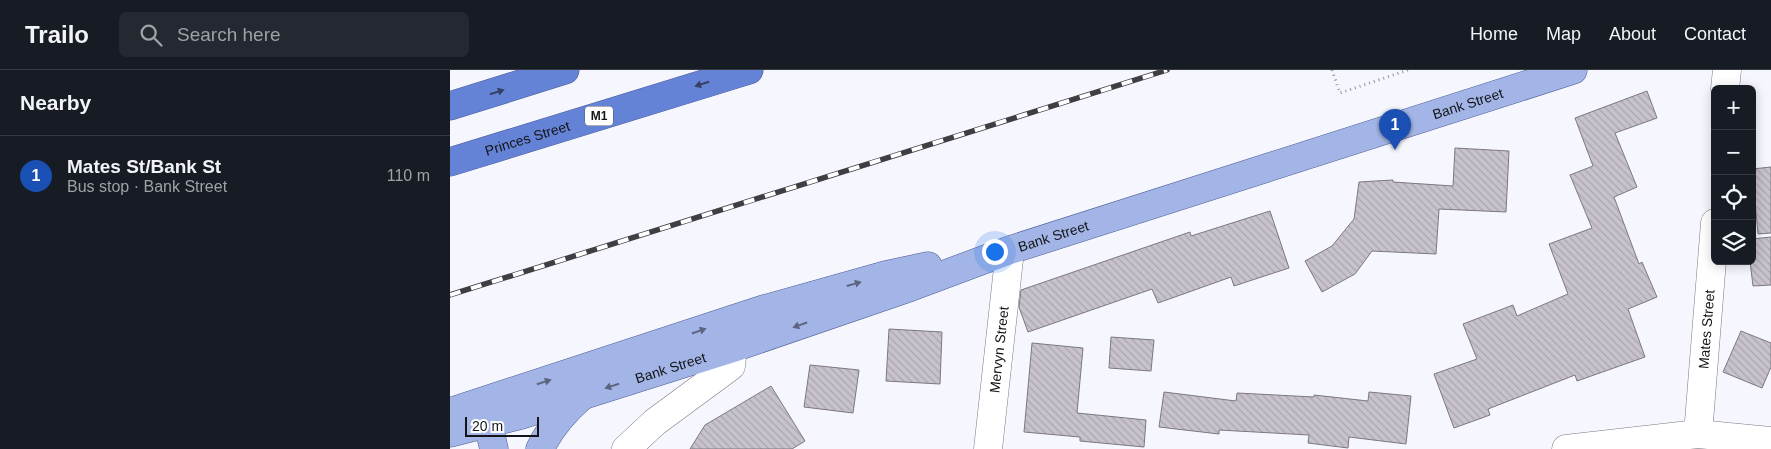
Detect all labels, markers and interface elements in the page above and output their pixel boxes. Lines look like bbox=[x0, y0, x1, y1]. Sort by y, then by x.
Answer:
search box bbox=[119, 12, 469, 57]
text: Trailo bbox=[25, 21, 89, 48]
icon: search bbox=[137, 21, 165, 49]
text: Search here bbox=[177, 24, 281, 45]
text: Home bbox=[1470, 24, 1518, 44]
text: Map bbox=[1546, 24, 1581, 44]
text: About bbox=[1609, 24, 1656, 44]
text: Contact bbox=[1684, 24, 1746, 44]
one-way arrow bbox=[695, 81, 710, 89]
street label: Bank Street bbox=[1430, 85, 1505, 122]
map controls bbox=[1711, 85, 1756, 265]
button: + bbox=[1711, 85, 1756, 130]
one-way arrow bbox=[489, 87, 504, 95]
text: Nearby bbox=[20, 91, 91, 114]
road number: M1 bbox=[585, 106, 613, 126]
pin: 1 bbox=[1379, 109, 1411, 150]
street label: Princes Street bbox=[483, 118, 572, 159]
button: − bbox=[1711, 130, 1756, 175]
text: Mates St/Bank St bbox=[67, 156, 221, 177]
text: 1 bbox=[32, 167, 40, 184]
text: 110 m bbox=[387, 167, 430, 184]
button: locate bbox=[1711, 175, 1756, 220]
text: Bus stop · Bank Street bbox=[67, 178, 227, 195]
street label: Bank Street bbox=[1016, 217, 1091, 255]
button: layers bbox=[1711, 220, 1756, 265]
your location bbox=[982, 239, 1008, 265]
one-way arrow bbox=[847, 279, 862, 287]
street label: Mates Street bbox=[1695, 289, 1718, 370]
street label: Mervyn Street bbox=[986, 305, 1012, 394]
one-way arrow bbox=[792, 322, 807, 330]
one-way arrow bbox=[691, 327, 706, 334]
street label: Bank Street bbox=[633, 349, 708, 386]
one-way arrow bbox=[537, 378, 552, 385]
one-way arrow bbox=[604, 382, 619, 390]
scale bar bbox=[465, 414, 539, 437]
text: 20 m bbox=[472, 418, 503, 434]

